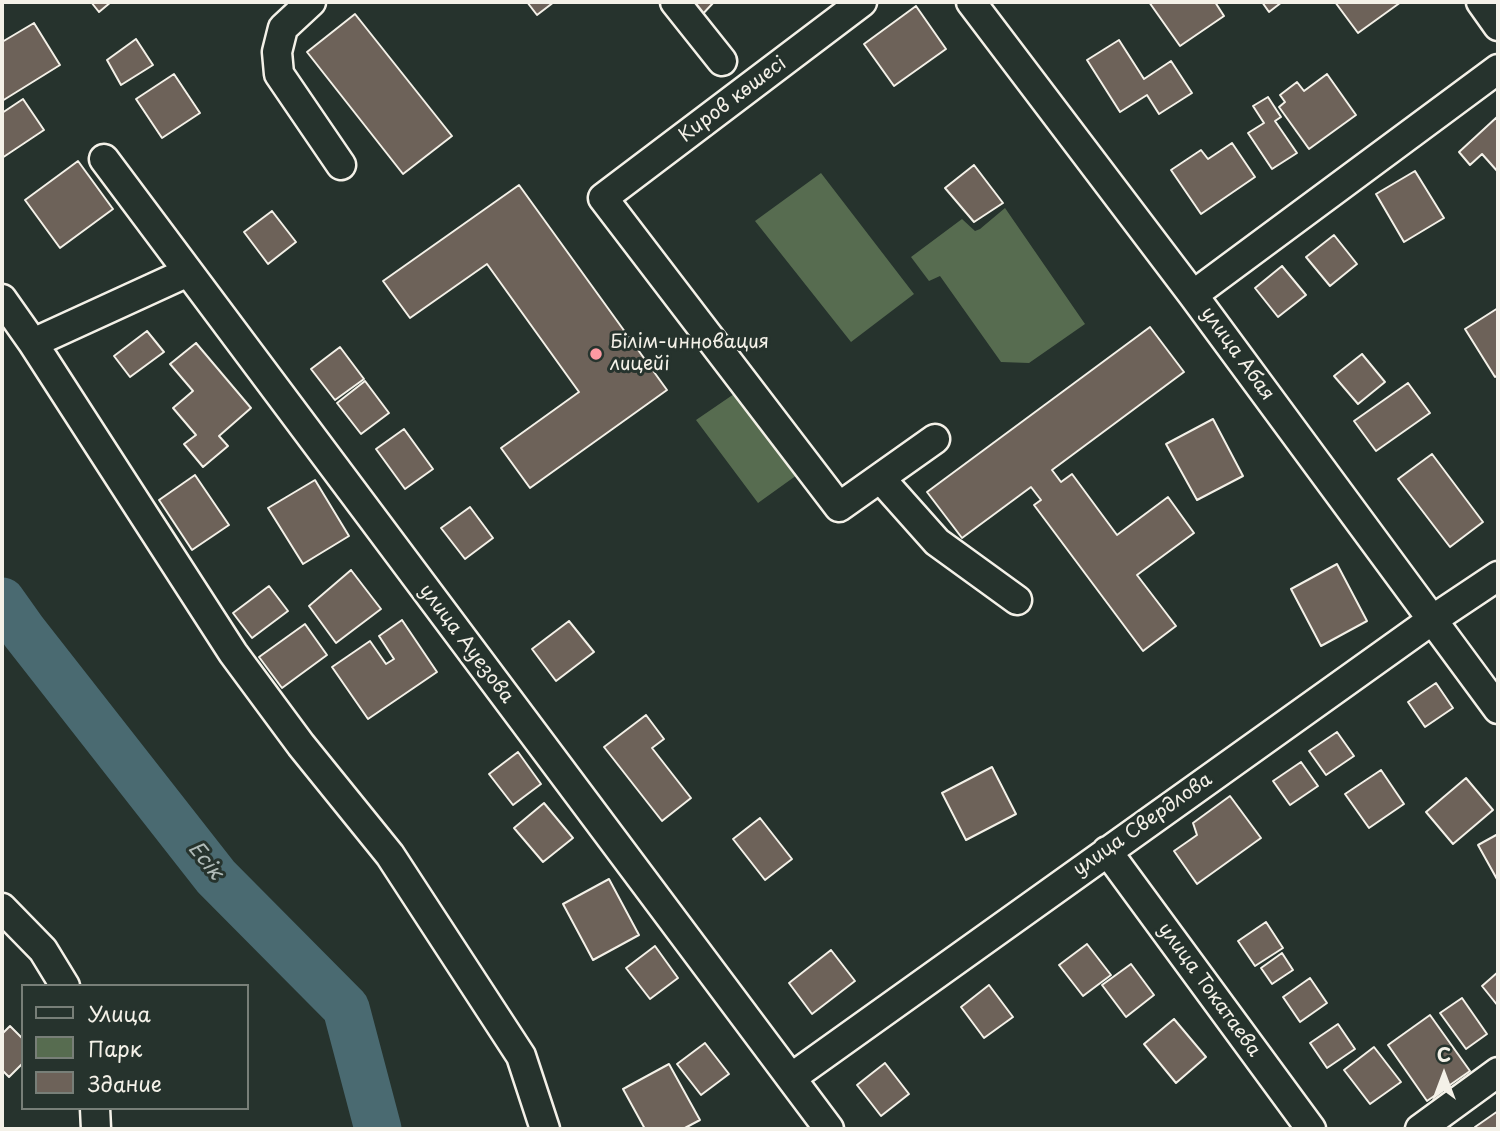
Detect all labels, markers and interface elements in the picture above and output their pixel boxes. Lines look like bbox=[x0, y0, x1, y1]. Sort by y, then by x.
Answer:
street label: Киров көшесі bbox=[675, 52, 791, 148]
street label: улица Абая bbox=[1195, 303, 1279, 405]
place label: Білім-инновация лицейі bbox=[610, 332, 769, 376]
marker: Білім-инновация лицейі bbox=[588, 346, 604, 362]
street label: улица Ауезова bbox=[414, 580, 518, 708]
street label: улица Свердлова bbox=[1069, 769, 1217, 881]
water label: Есік bbox=[182, 837, 228, 885]
street label: улица Токатаева bbox=[1153, 919, 1265, 1061]
legend bbox=[21, 984, 248, 1110]
text: Улица bbox=[88, 997, 151, 1029]
text: Парк bbox=[88, 1032, 142, 1064]
north arrow bbox=[1409, 1040, 1479, 1110]
text: С bbox=[1437, 1040, 1451, 1068]
text: Здание bbox=[88, 1067, 162, 1099]

